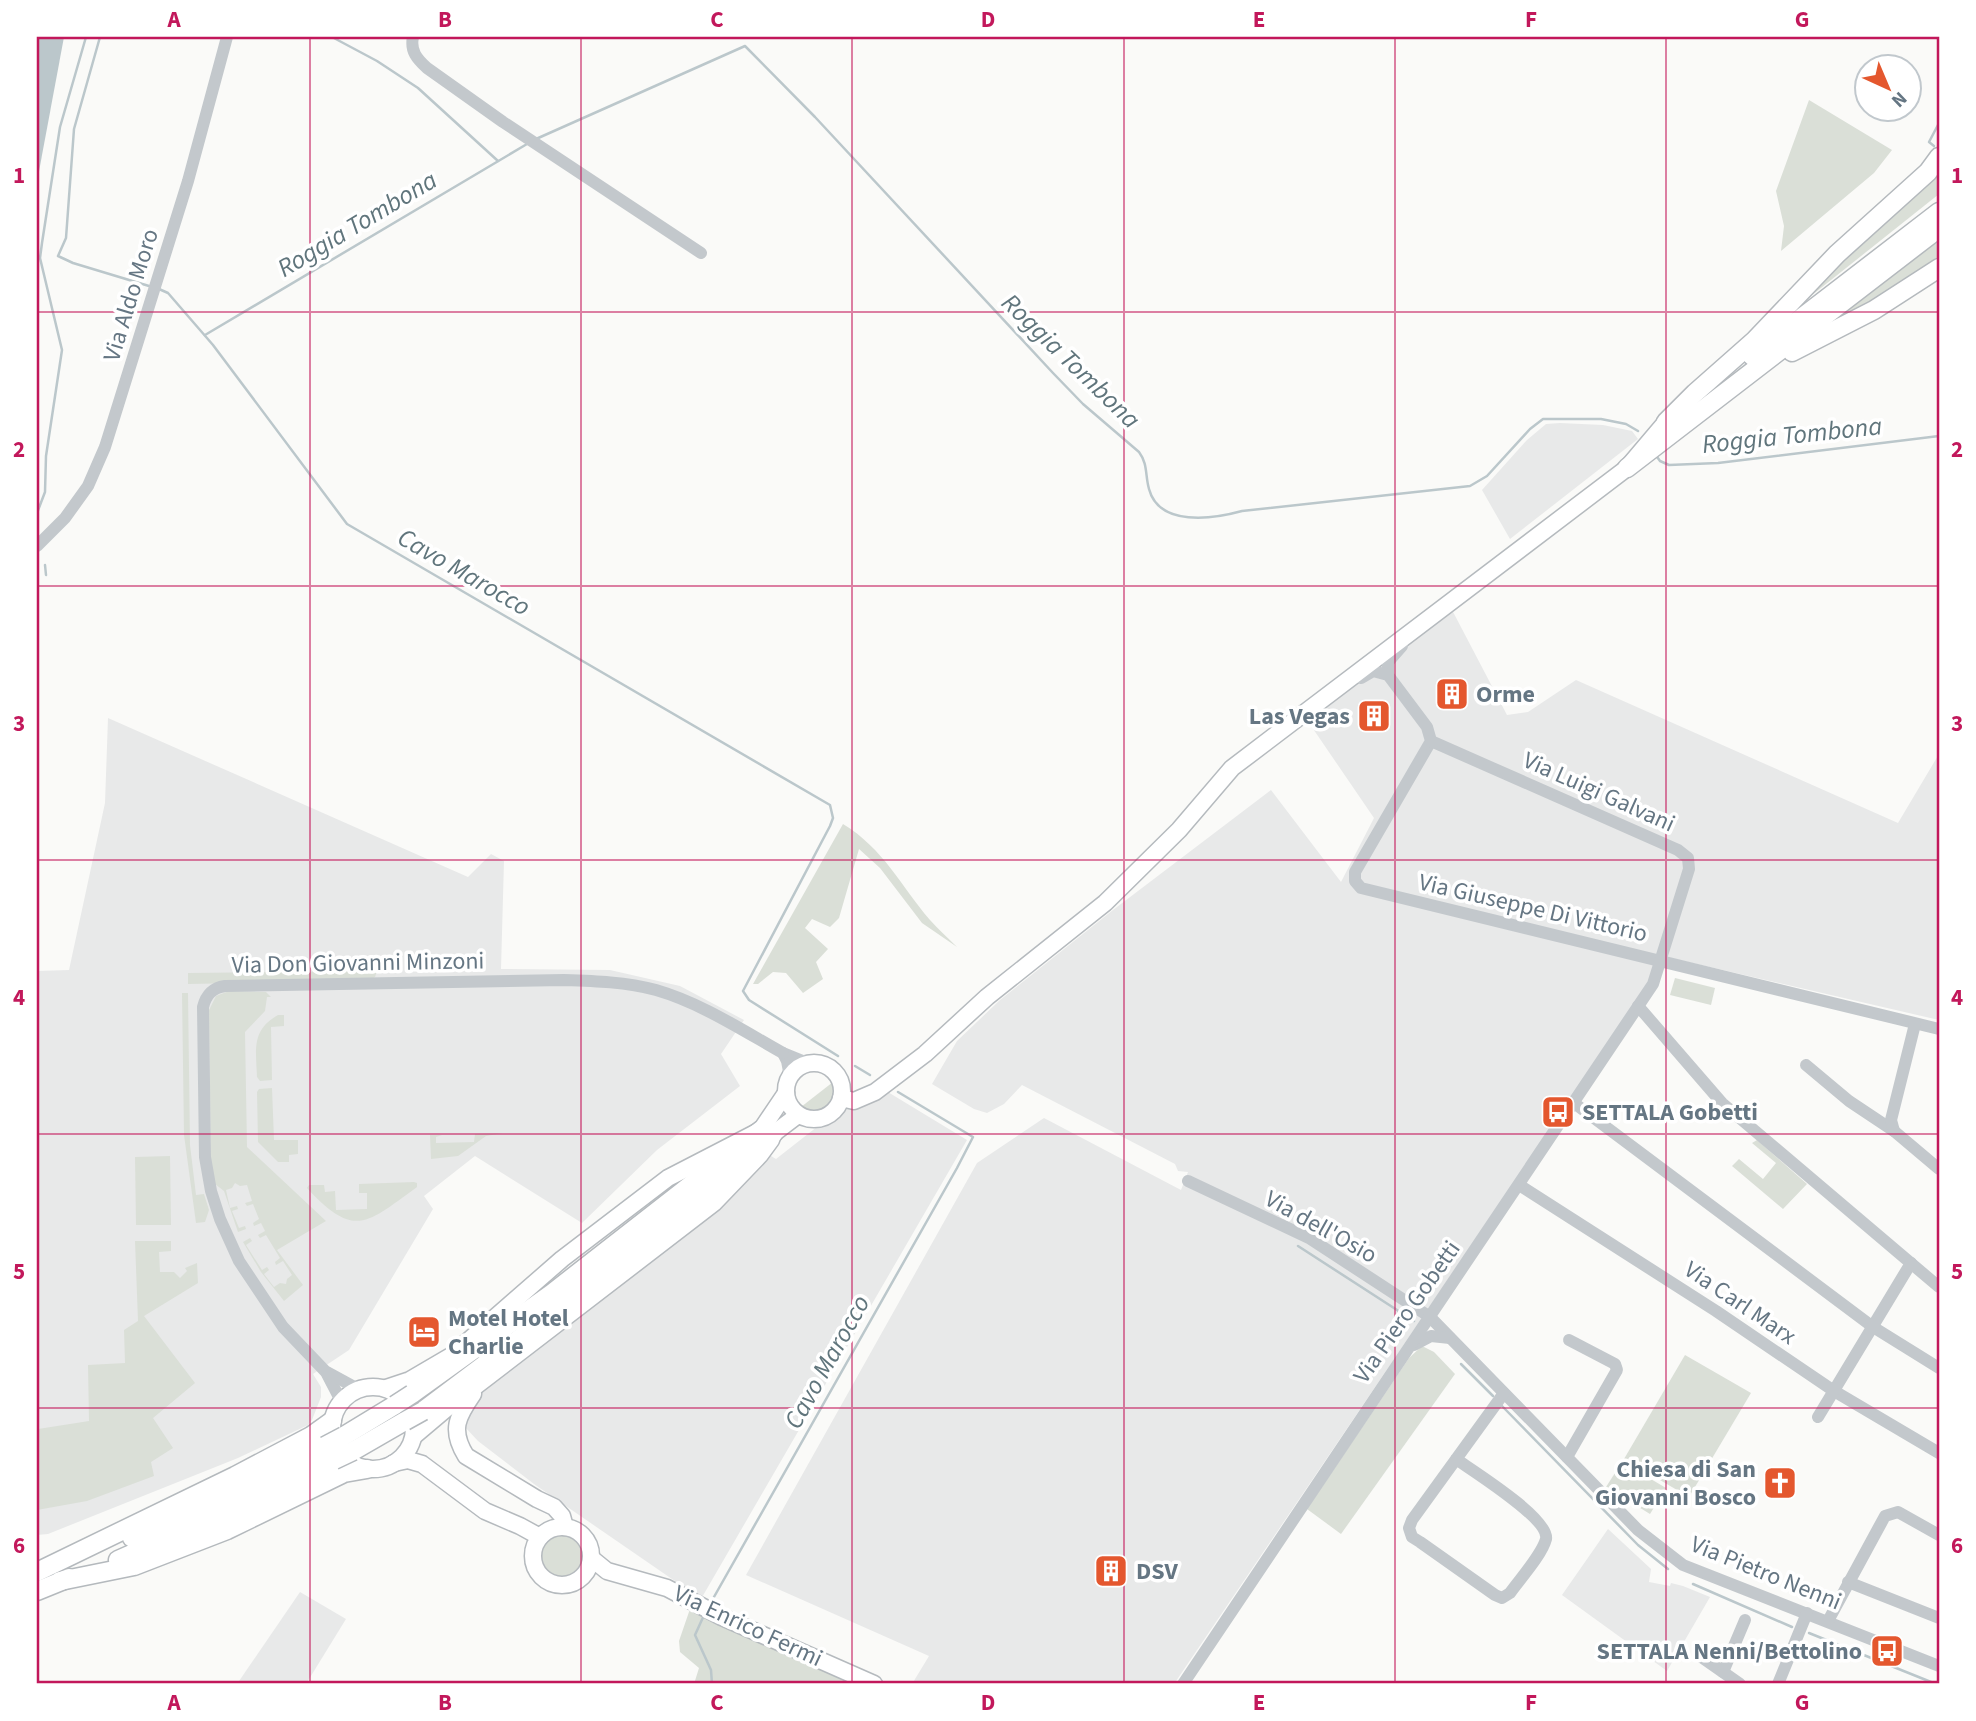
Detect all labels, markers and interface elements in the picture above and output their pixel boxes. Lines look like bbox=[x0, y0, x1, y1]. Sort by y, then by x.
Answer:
text: A bbox=[166, 3, 181, 36]
text: B bbox=[438, 3, 452, 36]
text: C bbox=[710, 3, 724, 36]
text: D bbox=[981, 3, 995, 36]
text: E bbox=[1253, 3, 1265, 36]
text: F bbox=[1525, 3, 1537, 36]
text: G bbox=[1795, 3, 1809, 36]
north arrow bbox=[1854, 52, 1924, 122]
text: N bbox=[1885, 85, 1913, 113]
text: 1 bbox=[13, 159, 25, 192]
text: 1 bbox=[1951, 159, 1963, 192]
water label: Roggia Tombona bbox=[270, 162, 444, 286]
street label: Via Aldo Moro bbox=[94, 224, 168, 366]
water label: Roggia Tombona bbox=[993, 285, 1149, 437]
water label: Roggia Tombona bbox=[1700, 407, 1884, 463]
text: 2 bbox=[13, 433, 25, 466]
text: 2 bbox=[1951, 433, 1963, 466]
water label: Cavo Marocco bbox=[391, 519, 537, 625]
building icon: Orme bbox=[1433, 675, 1471, 713]
place label: Orme bbox=[1476, 677, 1535, 712]
building icon: Las Vegas bbox=[1355, 697, 1393, 735]
place label: Las Vegas bbox=[1249, 699, 1350, 734]
text: 3 bbox=[13, 707, 25, 740]
text: 3 bbox=[1951, 707, 1963, 740]
street label: Via Luigi Galvani bbox=[1517, 743, 1681, 841]
street label: Via Giuseppe Di Vittorio bbox=[1415, 865, 1651, 951]
street label: Via Don Giovanni Minzoni bbox=[231, 943, 485, 983]
text: 4 bbox=[13, 981, 25, 1014]
text: 4 bbox=[1951, 981, 1963, 1014]
bus stop icon: SETTALA Gobetti bbox=[1539, 1093, 1577, 1131]
place label: SETTALA Gobetti bbox=[1582, 1095, 1758, 1130]
street label: Via dell'Osio bbox=[1259, 1182, 1383, 1272]
street label: Via Piero Gobetti bbox=[1345, 1234, 1469, 1390]
street label: Via Carl Marx bbox=[1677, 1252, 1803, 1354]
text: 5 bbox=[13, 1255, 25, 1288]
text: 5 bbox=[1951, 1255, 1963, 1288]
water label: Cavo Marocco bbox=[775, 1288, 879, 1436]
place label: Motel Hotel Charlie bbox=[448, 1301, 569, 1364]
hotel icon: Motel Hotel Charlie bbox=[405, 1313, 443, 1351]
place label: Chiesa di San Giovanni Bosco bbox=[1595, 1452, 1756, 1515]
church icon: Chiesa di San Giovanni Bosco bbox=[1761, 1464, 1799, 1502]
street label: Via Pietro Nenni bbox=[1685, 1527, 1847, 1619]
text: 6 bbox=[13, 1529, 25, 1562]
text: 6 bbox=[1951, 1529, 1963, 1562]
building icon: DSV bbox=[1092, 1552, 1130, 1590]
place label: DSV bbox=[1136, 1554, 1179, 1589]
street label: Via Enrico Fermi bbox=[668, 1576, 828, 1676]
bus stop icon: SETTALA Nenni/Bettolino bbox=[1868, 1632, 1906, 1670]
place label: SETTALA Nenni/Bettolino bbox=[1597, 1634, 1862, 1669]
text: A bbox=[166, 1686, 181, 1719]
text: B bbox=[438, 1686, 452, 1719]
text: C bbox=[710, 1686, 724, 1719]
text: D bbox=[981, 1686, 995, 1719]
text: E bbox=[1253, 1686, 1265, 1719]
text: F bbox=[1525, 1686, 1537, 1719]
text: G bbox=[1795, 1686, 1809, 1719]

